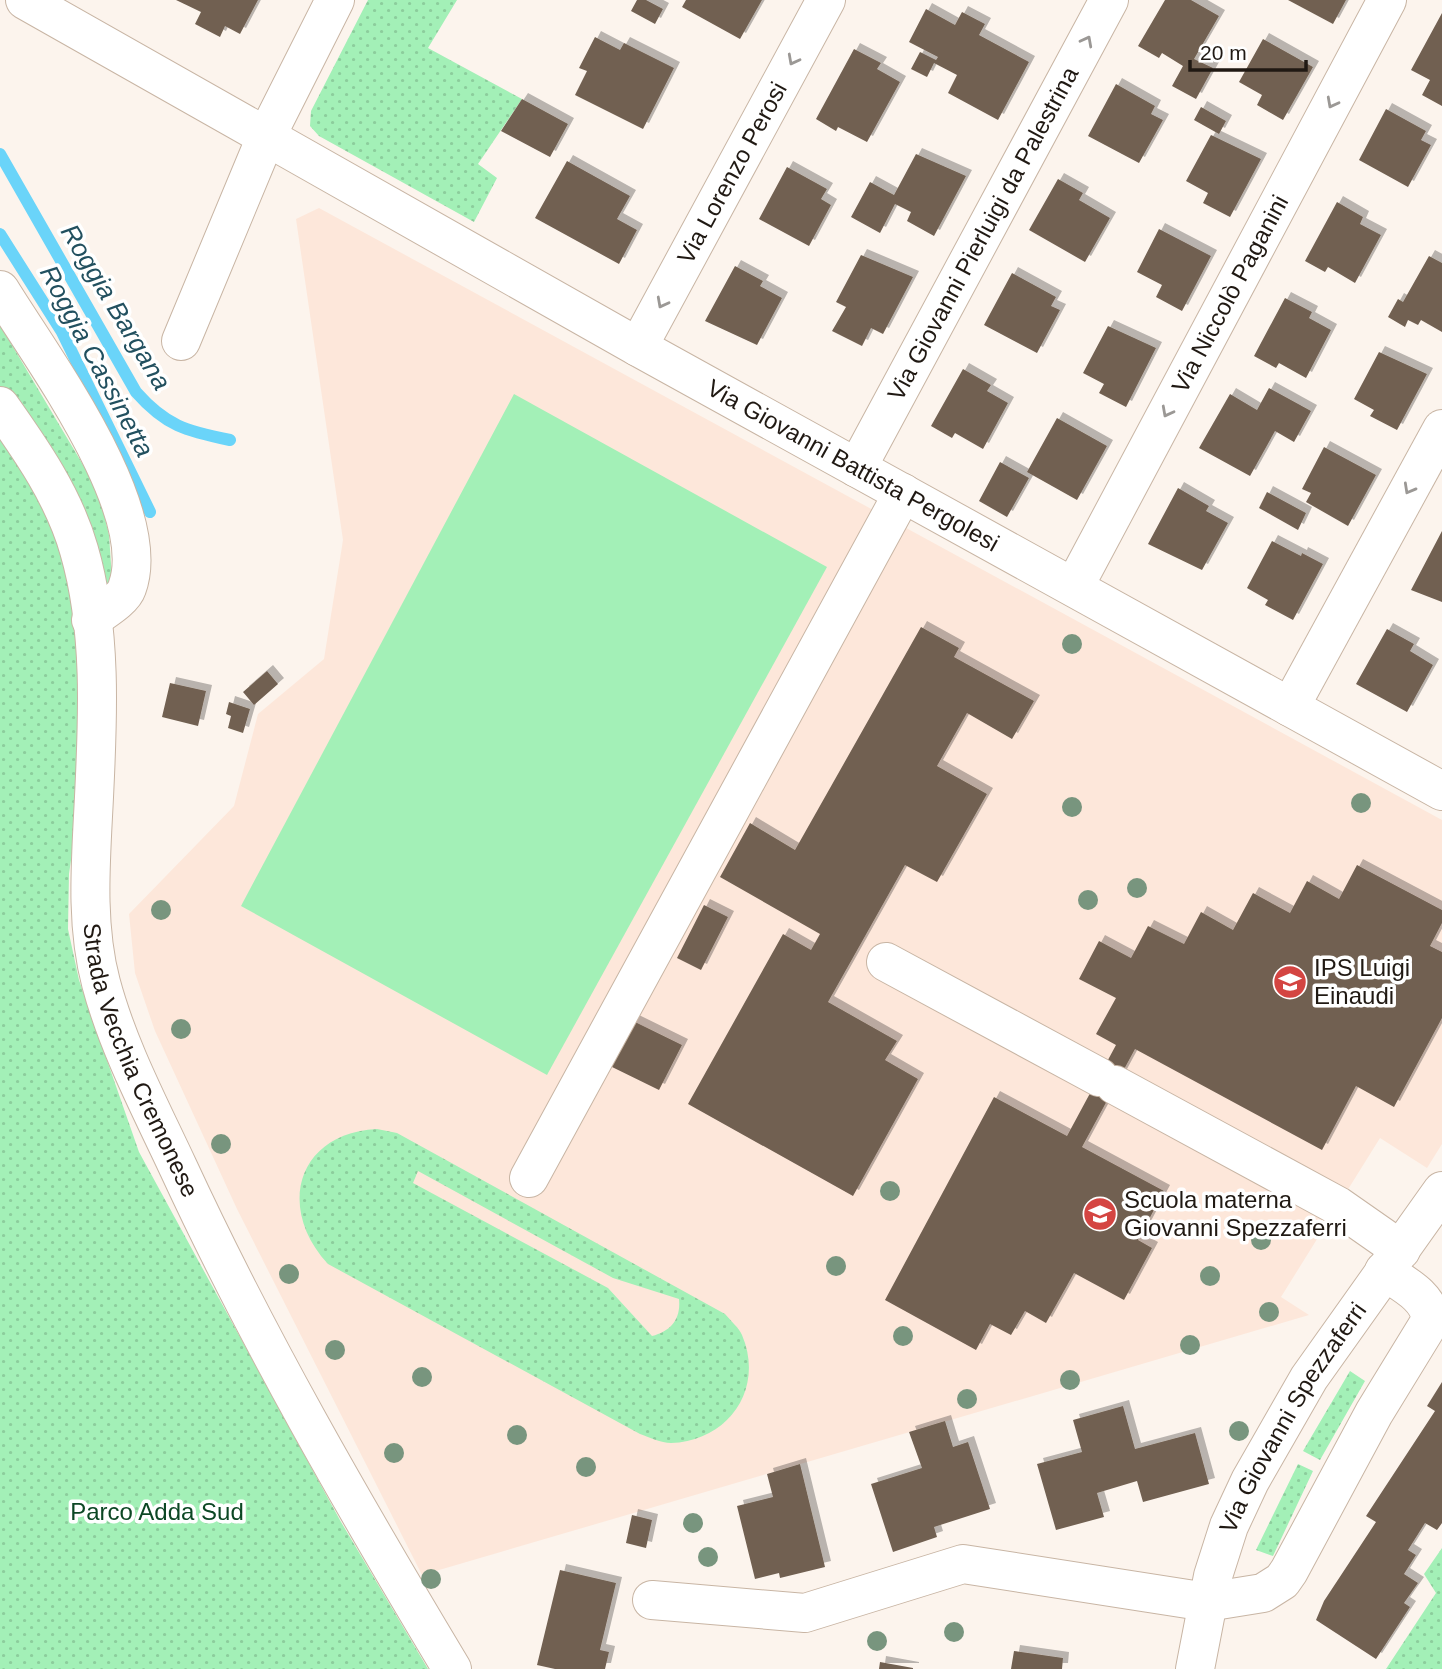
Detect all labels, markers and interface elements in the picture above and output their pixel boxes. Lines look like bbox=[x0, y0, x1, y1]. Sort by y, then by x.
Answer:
scale bar bbox=[1190, 28, 1306, 72]
one-way arrow bbox=[1079, 36, 1092, 48]
text: 20 m bbox=[1200, 41, 1247, 64]
one-way arrow bbox=[788, 53, 802, 65]
street label: Via Giovanni Pierluigi da Palestrina bbox=[882, 62, 1084, 405]
street label: Via Lorenzo Perosi bbox=[672, 77, 792, 268]
one-way arrow bbox=[1326, 96, 1340, 109]
street label: Via Niccolò Paganini bbox=[1166, 190, 1293, 397]
water label: Roggia Bargana bbox=[55, 219, 177, 395]
water label: Roggia Cassinetta bbox=[34, 260, 160, 462]
one-way arrow bbox=[656, 296, 670, 308]
street label: Via Giovanni Battista Pergolesi bbox=[703, 374, 1004, 557]
one-way arrow bbox=[1162, 405, 1175, 417]
one-way arrow bbox=[1404, 481, 1418, 494]
street label: Strada Vecchia Cremonese bbox=[78, 922, 204, 1201]
place label: IPS Luigi Einaudi bbox=[1314, 954, 1410, 1009]
school or university icon: IPS Luigi Einaudi bbox=[1271, 963, 1309, 1001]
place label: Scuola materna Giovanni Spezzaferri bbox=[1124, 1186, 1347, 1241]
school or university icon: Scuola materna Giovanni Spezzaferri bbox=[1081, 1195, 1119, 1233]
street label: Via Giovanni Spezzaferri bbox=[1214, 1297, 1371, 1537]
park label: Parco Adda Sud bbox=[70, 1498, 244, 1525]

